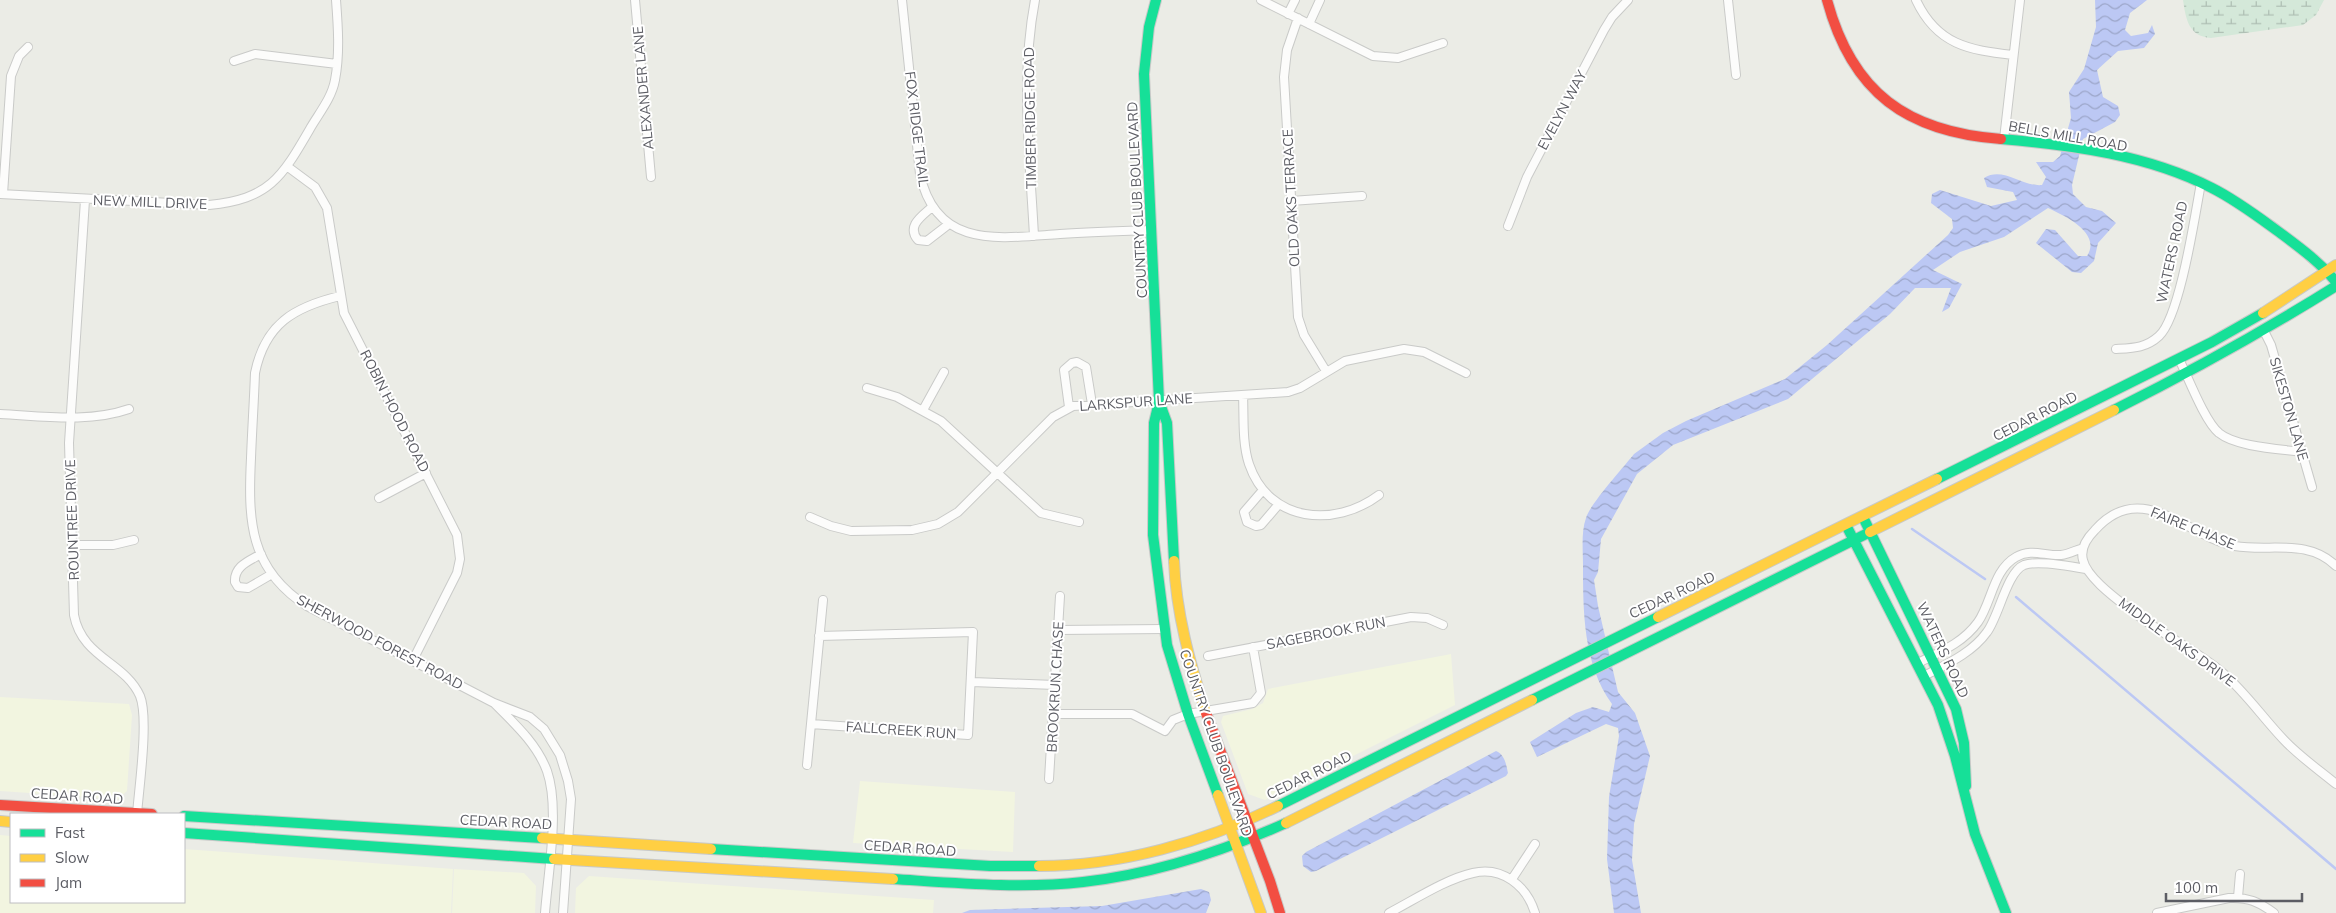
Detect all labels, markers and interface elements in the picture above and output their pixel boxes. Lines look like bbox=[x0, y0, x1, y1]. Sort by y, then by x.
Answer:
street label: ALEXANDER LANE bbox=[629, 25, 657, 151]
street label: TIMBER RIDGE ROAD bbox=[1020, 47, 1040, 189]
street label: EVELYN WAY bbox=[1533, 67, 1591, 153]
street label: FOX RIDGE TRAIL bbox=[901, 70, 933, 188]
street label: COUNTRY CLUB BOULEVARD bbox=[1123, 101, 1151, 299]
street label: BELLS MILL ROAD bbox=[2007, 117, 2129, 155]
street label: OLD OAKS TERRACE bbox=[1278, 129, 1304, 267]
street label: NEW MILL DRIVE bbox=[93, 191, 207, 213]
street label: WATERS ROAD bbox=[2152, 199, 2192, 305]
street label: ROBIN HOOD ROAD bbox=[356, 347, 434, 475]
street label: SIKESTON LANE bbox=[2266, 355, 2312, 463]
street label: CEDAR ROAD bbox=[1990, 387, 2080, 445]
street label: LARKSPUR LANE bbox=[1079, 389, 1193, 415]
street label: ROUNTREE DRIVE bbox=[61, 459, 83, 581]
street label: FAIRE CHASE bbox=[2148, 503, 2238, 553]
street label: CEDAR ROAD bbox=[1626, 567, 1718, 623]
street label: SHERWOOD FOREST ROAD bbox=[294, 590, 466, 694]
street label: MIDDLE OAKS DRIVE bbox=[2115, 594, 2239, 690]
street label: WATERS ROAD bbox=[1913, 599, 1973, 701]
street label: SAGEBROOK RUN bbox=[1265, 613, 1387, 653]
street label: BROOKRUN CHASE bbox=[1043, 621, 1067, 753]
street label: COUNTRY CLUB BOULEVARD bbox=[1175, 647, 1257, 839]
street label: FALLCREEK RUN bbox=[845, 717, 957, 743]
street label: CEDAR ROAD bbox=[1263, 747, 1355, 803]
street label: CEDAR ROAD bbox=[30, 784, 124, 808]
street label: CEDAR ROAD bbox=[459, 811, 553, 833]
legend bbox=[10, 813, 185, 903]
text: Fast bbox=[55, 823, 85, 842]
street label: CEDAR ROAD bbox=[863, 836, 957, 860]
text: Slow bbox=[55, 848, 89, 867]
scale bar bbox=[2166, 870, 2302, 902]
text: Jam bbox=[55, 873, 82, 892]
text: 100 m bbox=[2174, 878, 2218, 897]

